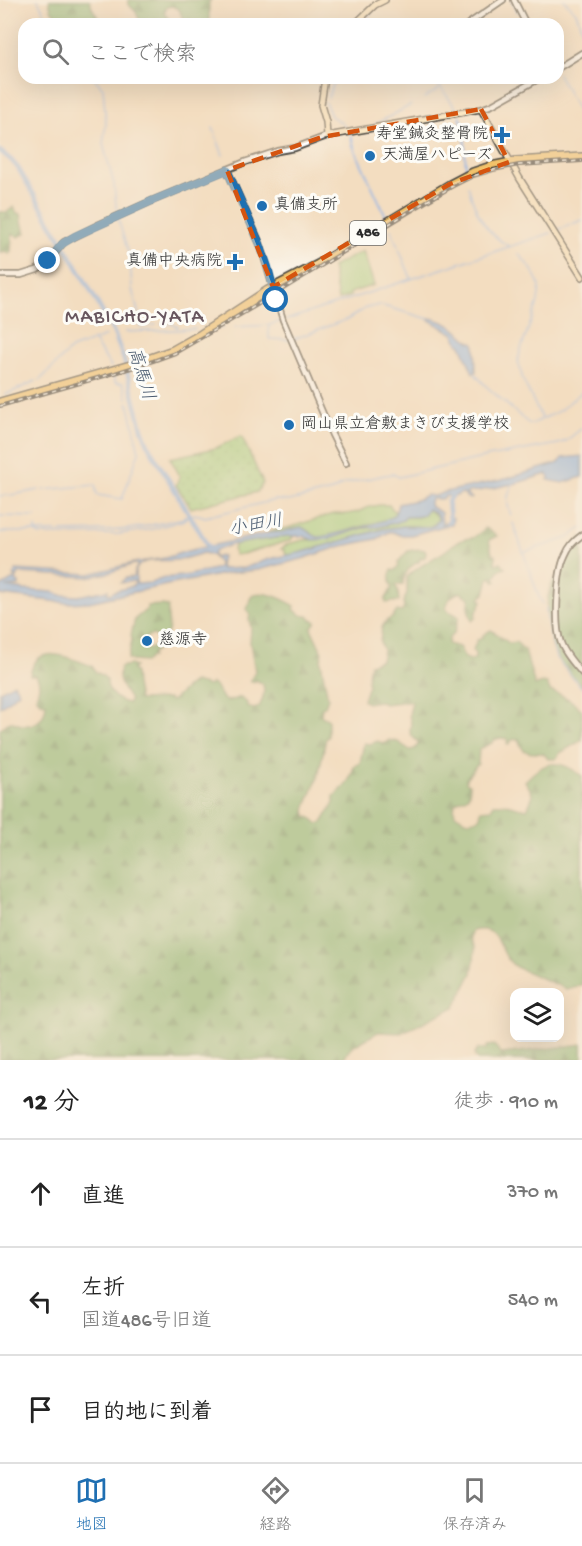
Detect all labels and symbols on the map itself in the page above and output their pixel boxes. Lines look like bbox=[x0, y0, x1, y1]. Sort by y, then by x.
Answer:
place label: 寿堂鍼灸整骨院 bbox=[376, 125, 488, 145]
marker: 寿堂鍼灸整骨院 bbox=[493, 126, 511, 144]
place label: 天満屋ハピーズ bbox=[382, 146, 492, 166]
marker: 天満屋ハピーズ bbox=[363, 149, 377, 163]
place label: 真備支所 bbox=[274, 195, 338, 216]
marker: 真備支所 bbox=[255, 199, 269, 213]
road number: 486 bbox=[350, 221, 386, 245]
route end bbox=[34, 247, 60, 273]
place label: 真備中央病院 bbox=[126, 251, 222, 272]
marker: 真備中央病院 bbox=[226, 253, 244, 271]
route start bbox=[262, 286, 288, 312]
district label: MABICHO-YATA bbox=[65, 307, 205, 330]
water label: 高馬川 bbox=[122, 345, 159, 403]
place label: 岡山県立倉敷まきび支援学校 bbox=[301, 414, 509, 435]
marker: 岡山県立倉敷まきび支援学校 bbox=[282, 418, 296, 432]
water label: 小田川 bbox=[227, 510, 284, 541]
place label: 慈源寺 bbox=[159, 631, 207, 651]
marker: 慈源寺 bbox=[140, 634, 154, 648]

